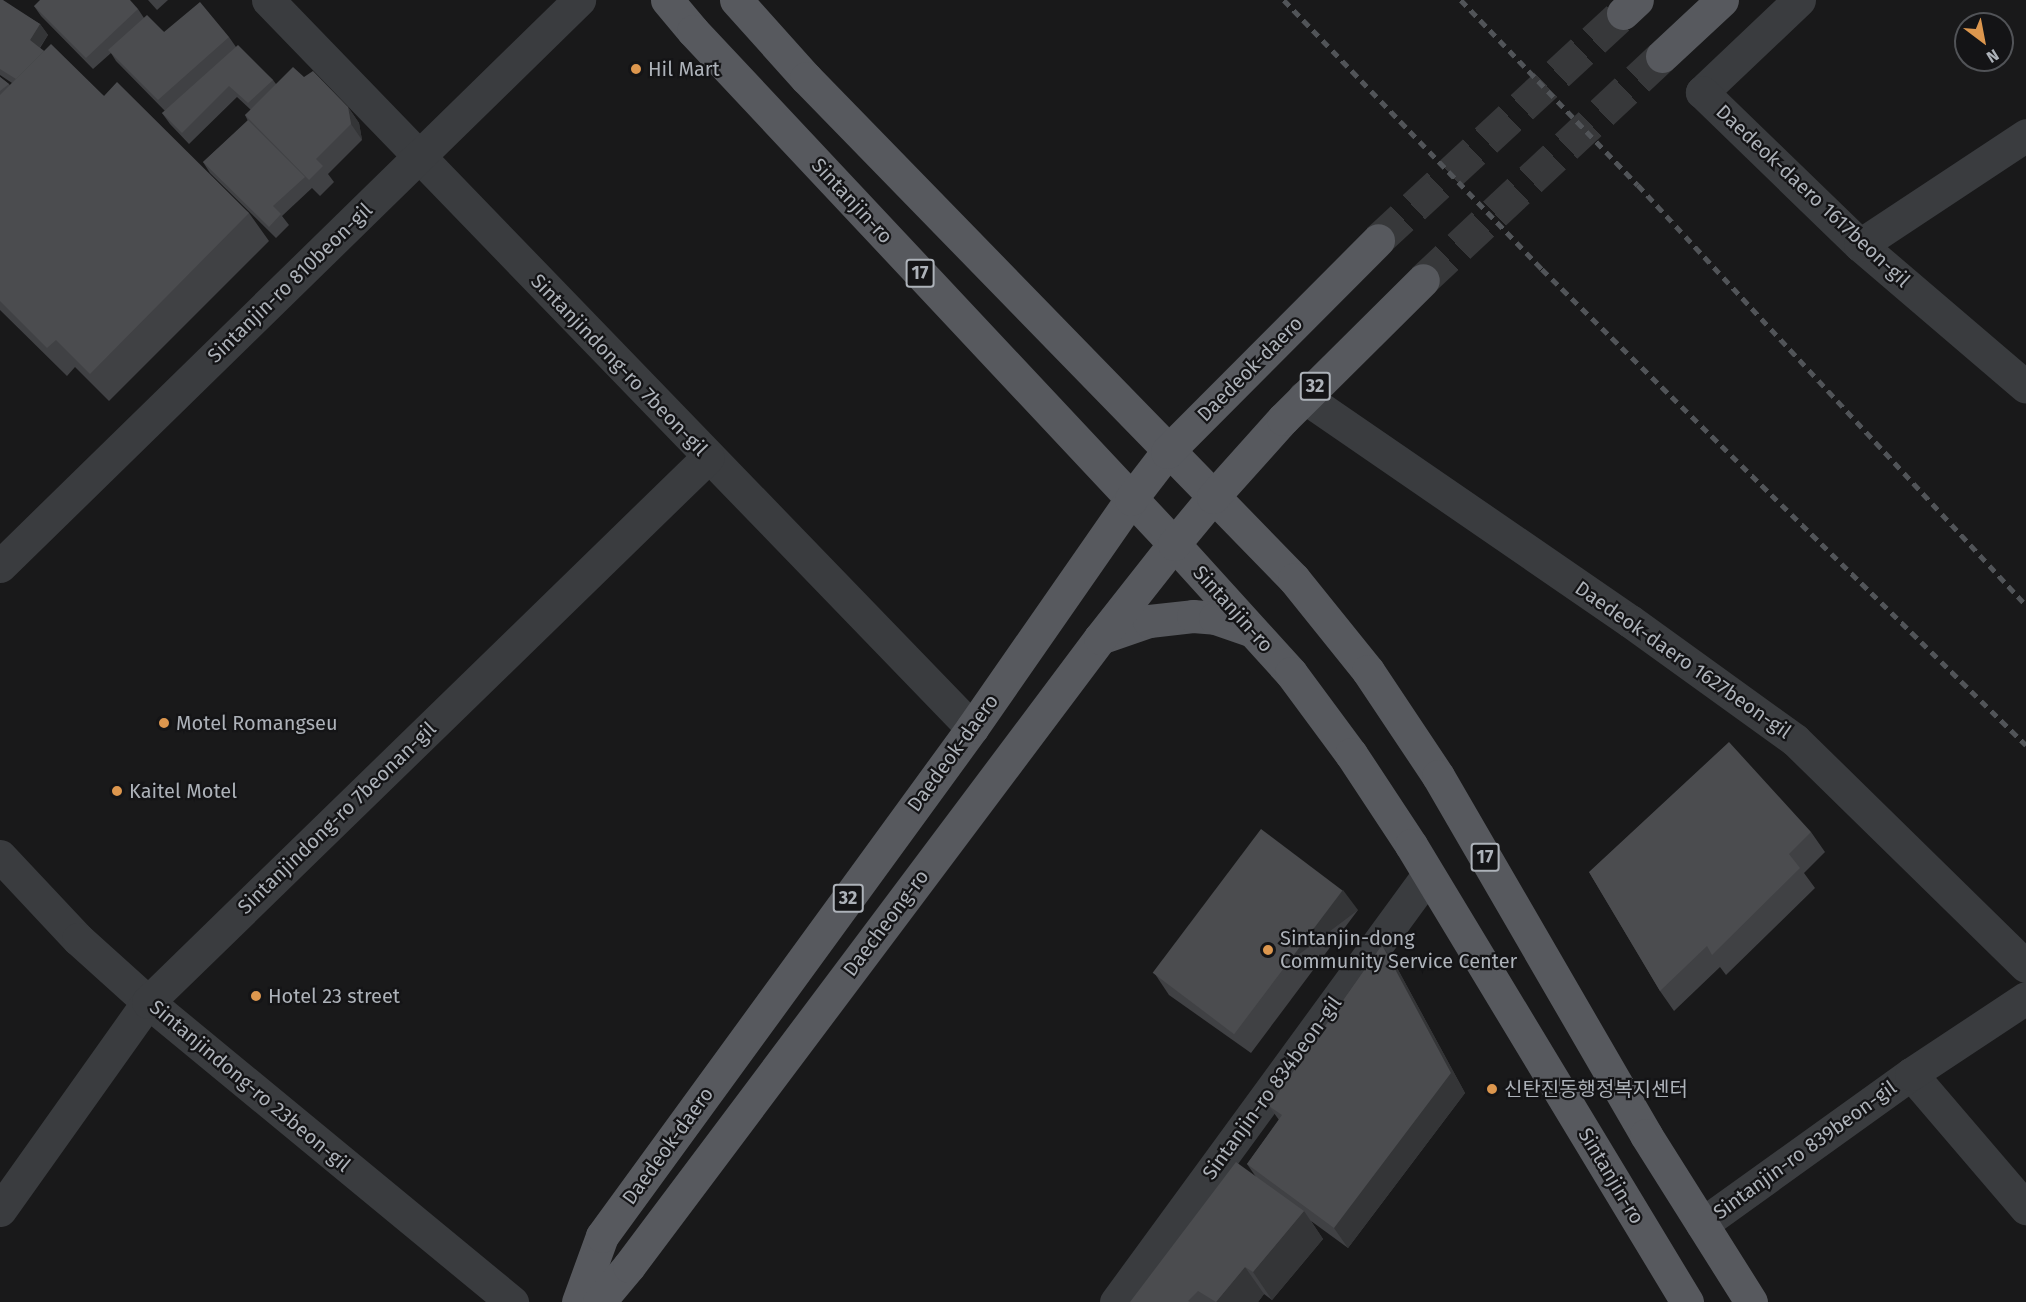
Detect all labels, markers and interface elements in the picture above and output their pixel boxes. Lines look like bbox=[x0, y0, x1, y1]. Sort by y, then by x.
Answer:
north arrow bbox=[1954, 12, 2014, 72]
text: N bbox=[1983, 45, 2002, 67]
place label: Hil Mart bbox=[648, 57, 720, 81]
marker: Hil Mart bbox=[629, 62, 643, 76]
street label: Daedeok-daero 1617beon-gil bbox=[1711, 100, 1915, 292]
street label: Sintanjin-ro bbox=[806, 153, 898, 249]
street label: Sintanjin-ro 810beon-gil bbox=[203, 198, 377, 368]
road number: 17 bbox=[905, 258, 935, 288]
street label: Sintanjindong-ro 7beon-gil bbox=[526, 269, 712, 461]
street label: Daedeok-daero bbox=[1192, 311, 1308, 427]
road number: 32 bbox=[1298, 371, 1332, 401]
street label: Sintanjin-ro bbox=[1188, 561, 1278, 657]
street label: Daedeok-daero 1627beon-gil bbox=[1570, 576, 1796, 744]
street label: Daedeok-daero bbox=[902, 690, 1004, 816]
place label: Motel Romangseu bbox=[176, 711, 338, 735]
marker: Motel Romangseu bbox=[157, 716, 171, 730]
street label: Sintanjindong-ro 7beonan-gil bbox=[233, 717, 441, 919]
place label: Kaitel Motel bbox=[129, 779, 237, 803]
marker: Kaitel Motel bbox=[110, 784, 124, 798]
road number: 17 bbox=[1470, 842, 1500, 872]
street label: Daecheong-ro bbox=[838, 865, 934, 981]
road number: 32 bbox=[832, 883, 864, 913]
place label: Sintanjin-dong Community Service Center bbox=[1280, 927, 1517, 974]
marker: Sintanjin-dong Community Service Center bbox=[1261, 943, 1275, 957]
place label: Hotel 23 street bbox=[268, 984, 400, 1008]
marker: Hotel 23 street bbox=[249, 989, 263, 1003]
street label: Sintanjin-ro 834beon-gil bbox=[1197, 992, 1347, 1184]
street label: Sintanjindong-ro 23beon-gil bbox=[145, 995, 355, 1177]
street label: Sintanjin-ro 839beon-gil bbox=[1709, 1076, 1901, 1224]
place label: 신탄진동행정복지센터 bbox=[1504, 1077, 1688, 1101]
marker: 신탄진동행정복지센터 bbox=[1485, 1082, 1499, 1096]
street label: Daedeok-daero bbox=[617, 1083, 719, 1209]
street label: Sintanjin-ro bbox=[1573, 1124, 1649, 1228]

